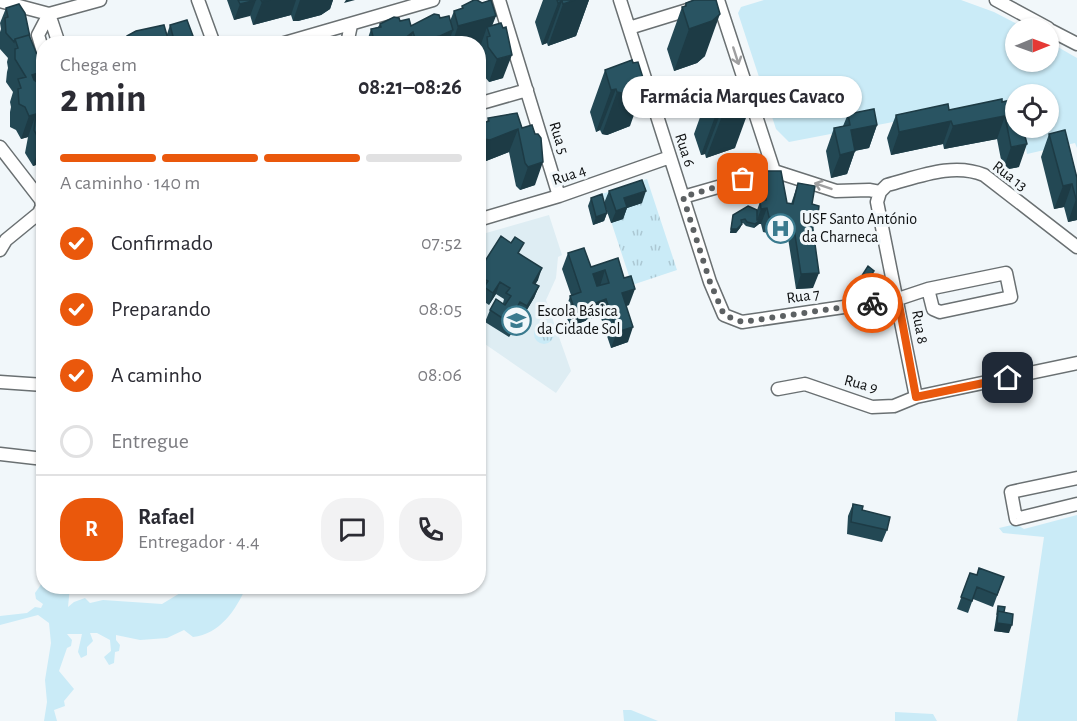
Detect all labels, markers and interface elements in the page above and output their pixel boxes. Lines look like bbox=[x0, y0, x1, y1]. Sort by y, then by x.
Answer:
north arrow bbox=[1005, 18, 1059, 72]
map controls bbox=[1005, 18, 1059, 138]
one-way arrow bbox=[732, 46, 743, 65]
text: Chega em bbox=[60, 55, 137, 75]
text: 08:21–08:26 bbox=[358, 76, 462, 98]
callout: Farmácia Marques Cavaco bbox=[623, 77, 863, 119]
text: 2 min bbox=[60, 80, 147, 119]
button: locate bbox=[1005, 84, 1059, 138]
text: Farmácia Marques Cavaco bbox=[639, 87, 845, 107]
street label: Rua 5 bbox=[546, 120, 572, 156]
street label: Rua 6 bbox=[672, 131, 698, 169]
pin bbox=[717, 153, 768, 204]
street label: Rua 13 bbox=[990, 158, 1030, 194]
street label: Rua 4 bbox=[550, 162, 588, 188]
icon: bag bbox=[726, 162, 759, 195]
text: A caminho · 140 m bbox=[60, 173, 200, 193]
one-way arrow bbox=[814, 180, 832, 191]
place label: USF Santo António da Charneca bbox=[802, 211, 917, 245]
hospital icon: USF Santo António da Charneca bbox=[765, 212, 797, 244]
icon: check bbox=[60, 227, 93, 260]
text: Confirmado bbox=[111, 232, 213, 254]
text: 07:52 bbox=[421, 233, 462, 253]
courier bbox=[842, 273, 902, 333]
street label: Rua 7 bbox=[785, 286, 821, 306]
icon: bike bbox=[856, 287, 889, 320]
icon: check bbox=[60, 293, 93, 326]
text: Preparando bbox=[111, 298, 211, 320]
text: 08:05 bbox=[418, 299, 462, 319]
place label: Escola Básica da Cidade Sol bbox=[537, 303, 621, 337]
school or university icon: Escola Básica da Cidade Sol bbox=[500, 304, 532, 336]
street label: Rua 8 bbox=[909, 309, 931, 345]
pin bbox=[982, 352, 1033, 403]
icon: check bbox=[60, 359, 93, 392]
icon: home bbox=[991, 361, 1024, 394]
text: A caminho bbox=[111, 364, 202, 386]
text: 08:06 bbox=[417, 365, 462, 385]
street label: Rua 9 bbox=[842, 372, 880, 396]
text: Entregue bbox=[111, 430, 189, 452]
button: chat bbox=[321, 498, 384, 561]
button: phone bbox=[399, 498, 462, 561]
text: Rafael bbox=[138, 506, 195, 528]
text: R bbox=[85, 518, 98, 540]
text: Entregador · 4.4 bbox=[138, 532, 260, 552]

